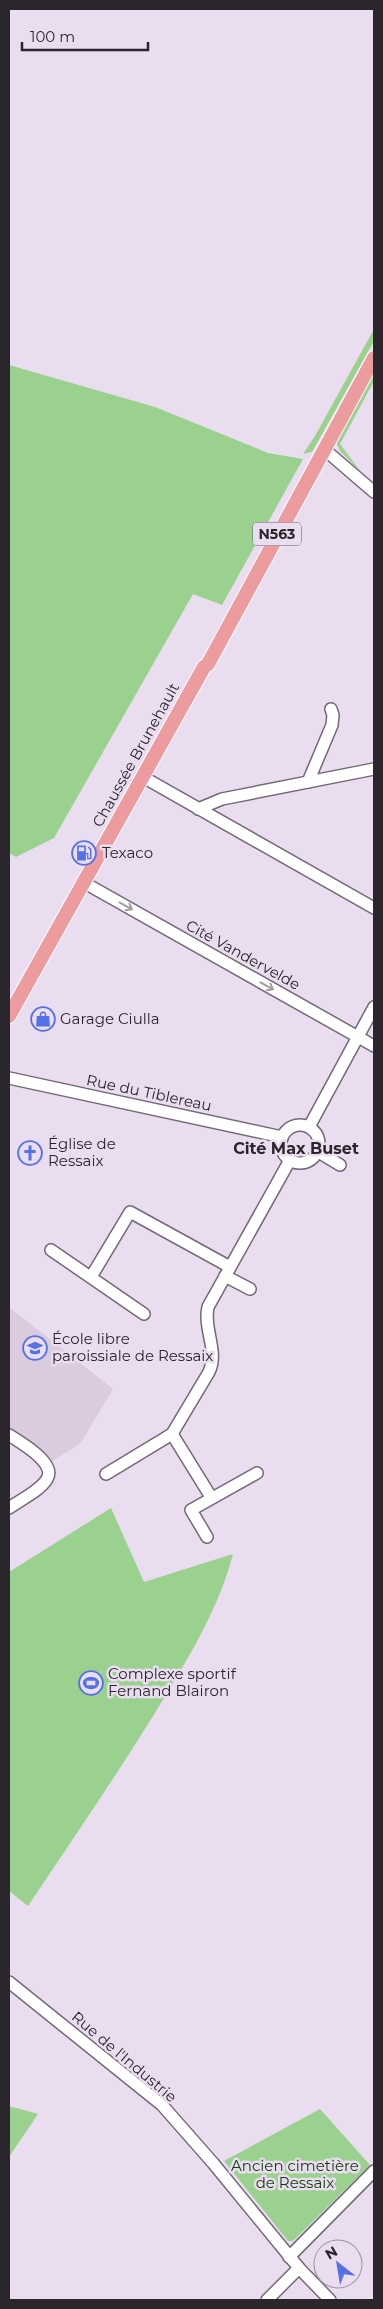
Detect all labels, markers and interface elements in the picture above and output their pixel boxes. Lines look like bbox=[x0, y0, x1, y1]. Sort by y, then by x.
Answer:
scale bar bbox=[22, 20, 149, 52]
text: 100 m bbox=[30, 27, 75, 46]
road number: N563 bbox=[253, 522, 301, 546]
street label: Chaussée Brunehault bbox=[88, 679, 183, 830]
fuel station icon: Texaco bbox=[71, 840, 97, 866]
place label: Texaco bbox=[102, 843, 153, 862]
one-way arrow bbox=[118, 901, 133, 911]
street label: Cité Vandervelde bbox=[183, 915, 304, 994]
one-way arrow bbox=[260, 981, 275, 991]
shop icon: Garage Ciulla bbox=[30, 1006, 56, 1032]
place label: Garage Ciulla bbox=[60, 1009, 160, 1028]
street label: Rue du Tiblereau bbox=[85, 1070, 213, 1115]
place label: Église de Ressaix bbox=[48, 1134, 116, 1170]
district label: Cité Max Buset bbox=[233, 1139, 359, 1158]
church icon: Église de Ressaix bbox=[17, 1140, 43, 1166]
place label: École libre paroissiale de Ressaix bbox=[52, 1329, 213, 1365]
school or university icon: École libre paroissiale de Ressaix bbox=[22, 1335, 48, 1361]
place label: Complexe sportif Fernand Blairon bbox=[108, 1664, 237, 1700]
sports icon: Complexe sportif Fernand Blairon bbox=[78, 1670, 104, 1696]
street label: Rue de l'Industrie bbox=[68, 2007, 181, 2106]
park label: Ancien cimetière de Ressaix bbox=[231, 2156, 359, 2192]
north arrow bbox=[313, 2239, 363, 2289]
text: N bbox=[322, 2242, 341, 2263]

